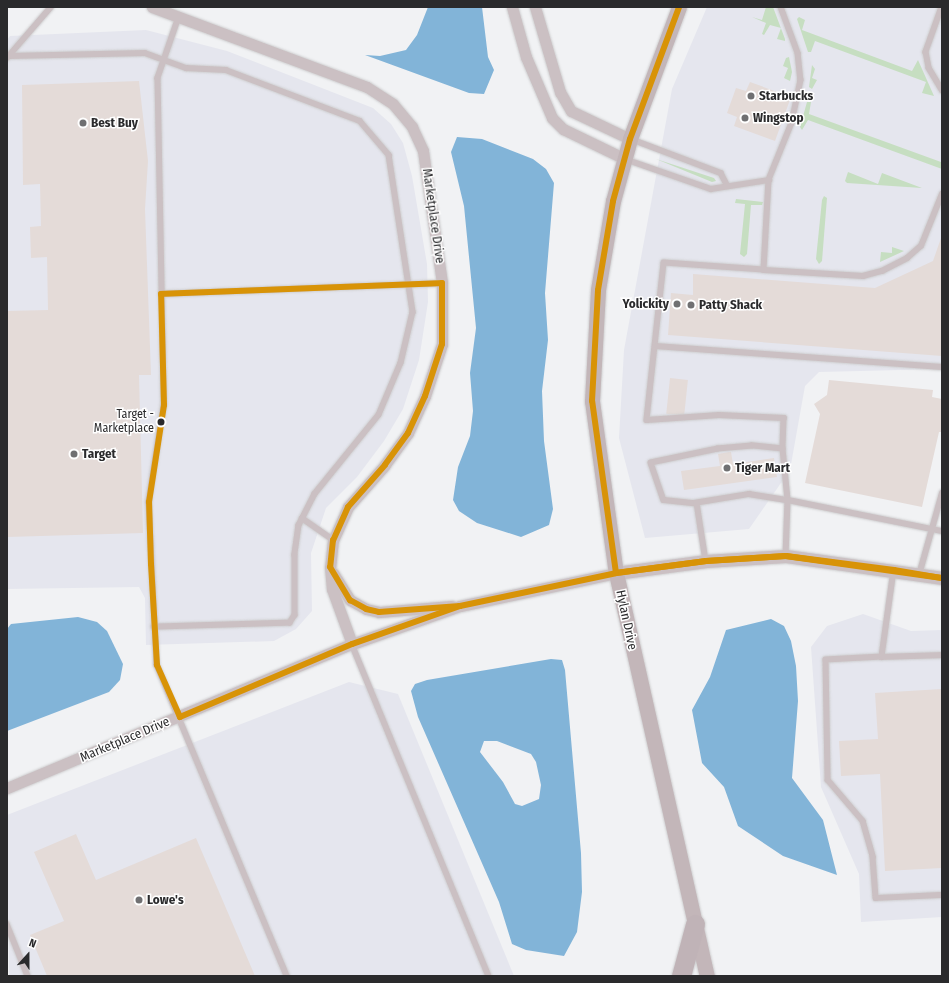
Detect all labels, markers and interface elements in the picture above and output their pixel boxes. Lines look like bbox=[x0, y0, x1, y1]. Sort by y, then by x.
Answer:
place label: Starbucks bbox=[759, 88, 813, 104]
marker: Starbucks bbox=[746, 91, 756, 101]
place label: Wingstop bbox=[753, 110, 804, 126]
marker: Wingstop bbox=[740, 113, 750, 123]
place label: Best Buy bbox=[91, 115, 138, 131]
marker: Best Buy bbox=[78, 118, 88, 128]
street label: Marketplace Drive bbox=[419, 168, 447, 264]
place label: Yolickity bbox=[623, 296, 669, 312]
place label: Patty Shack bbox=[699, 297, 762, 313]
marker: Yolickity bbox=[672, 299, 682, 309]
marker: Patty Shack bbox=[686, 300, 696, 310]
place label: Target - Marketplace bbox=[94, 408, 154, 436]
marker: Target - Marketplace bbox=[156, 417, 166, 427]
place label: Target bbox=[82, 446, 116, 462]
marker: Target bbox=[69, 449, 79, 459]
place label: Tiger Mart bbox=[735, 460, 790, 476]
marker: Tiger Mart bbox=[722, 463, 732, 473]
street label: Hylan Drive bbox=[612, 589, 640, 651]
street label: Marketplace Drive bbox=[78, 714, 172, 766]
place label: Lowe's bbox=[147, 892, 184, 908]
marker: Lowe's bbox=[134, 895, 144, 905]
north arrow bbox=[8, 935, 48, 975]
text: N bbox=[27, 936, 38, 951]

